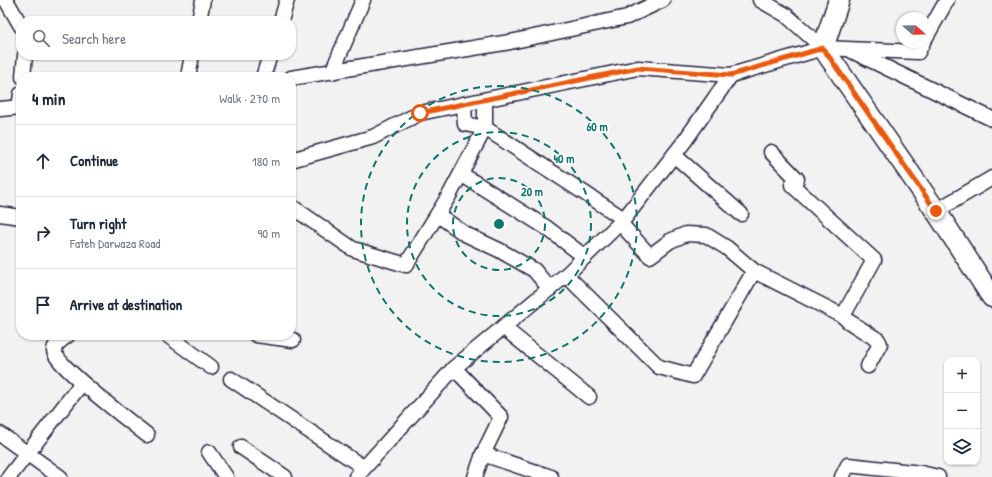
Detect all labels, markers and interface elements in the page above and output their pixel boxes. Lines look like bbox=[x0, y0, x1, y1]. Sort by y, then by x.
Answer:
north arrow bbox=[896, 12, 932, 48]
search box bbox=[16, 16, 296, 60]
icon: search bbox=[30, 27, 52, 49]
text: Search here bbox=[62, 28, 126, 49]
text: 4 min bbox=[32, 87, 65, 110]
text: Walk · 270 m bbox=[219, 89, 280, 107]
route start bbox=[411, 104, 429, 122]
text: 60 m bbox=[586, 118, 608, 135]
icon: ahead bbox=[32, 150, 54, 172]
text: Continue bbox=[70, 150, 118, 171]
text: 40 m bbox=[554, 150, 574, 167]
text: 180 m bbox=[252, 152, 280, 170]
text: 20 m bbox=[521, 183, 543, 200]
route end bbox=[927, 202, 945, 220]
text: Turn right bbox=[70, 213, 126, 234]
centre of rings bbox=[492, 217, 506, 231]
icon: right bbox=[32, 222, 54, 244]
text: 90 m bbox=[258, 224, 280, 242]
text: Fateh Darwaza Road bbox=[70, 234, 160, 252]
icon: arrive bbox=[32, 294, 54, 316]
text: Arrive at destination bbox=[70, 294, 182, 315]
map controls bbox=[944, 357, 980, 465]
button: + bbox=[944, 357, 980, 393]
button: − bbox=[944, 393, 980, 429]
button: layers bbox=[944, 429, 980, 465]

